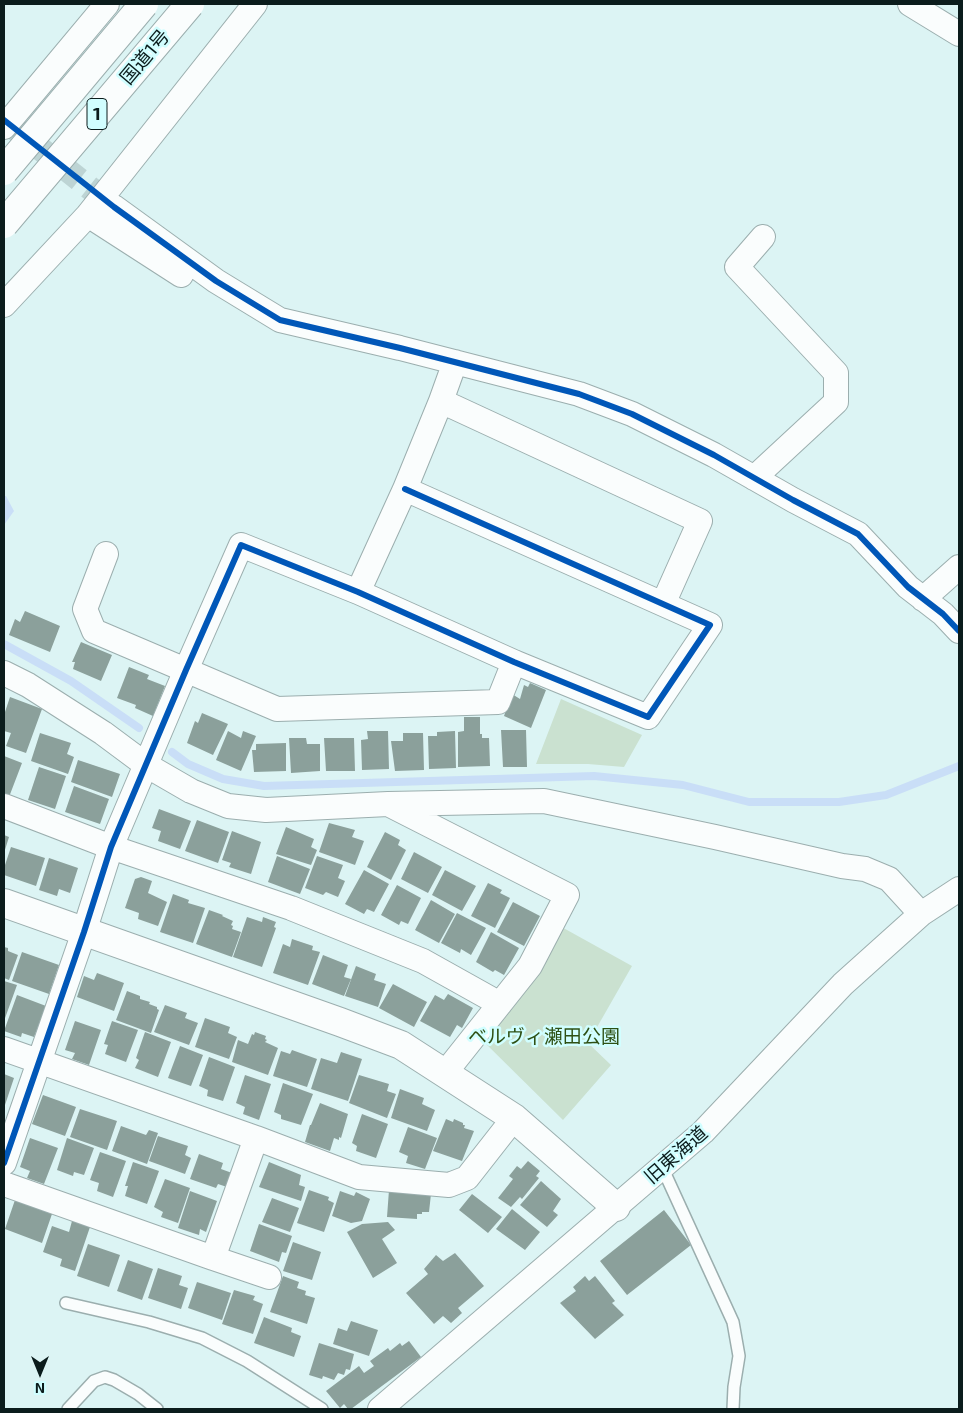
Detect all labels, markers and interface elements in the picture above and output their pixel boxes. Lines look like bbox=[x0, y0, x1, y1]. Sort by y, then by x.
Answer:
street label: 国道1号 bbox=[116, 25, 174, 89]
road number: 1 bbox=[87, 98, 107, 130]
park label: ベルヴィ瀬田公園 bbox=[468, 1026, 620, 1048]
street label: 旧東海道 bbox=[640, 1121, 712, 1189]
north arrow bbox=[15, 1348, 65, 1398]
text: N bbox=[35, 1380, 45, 1397]

